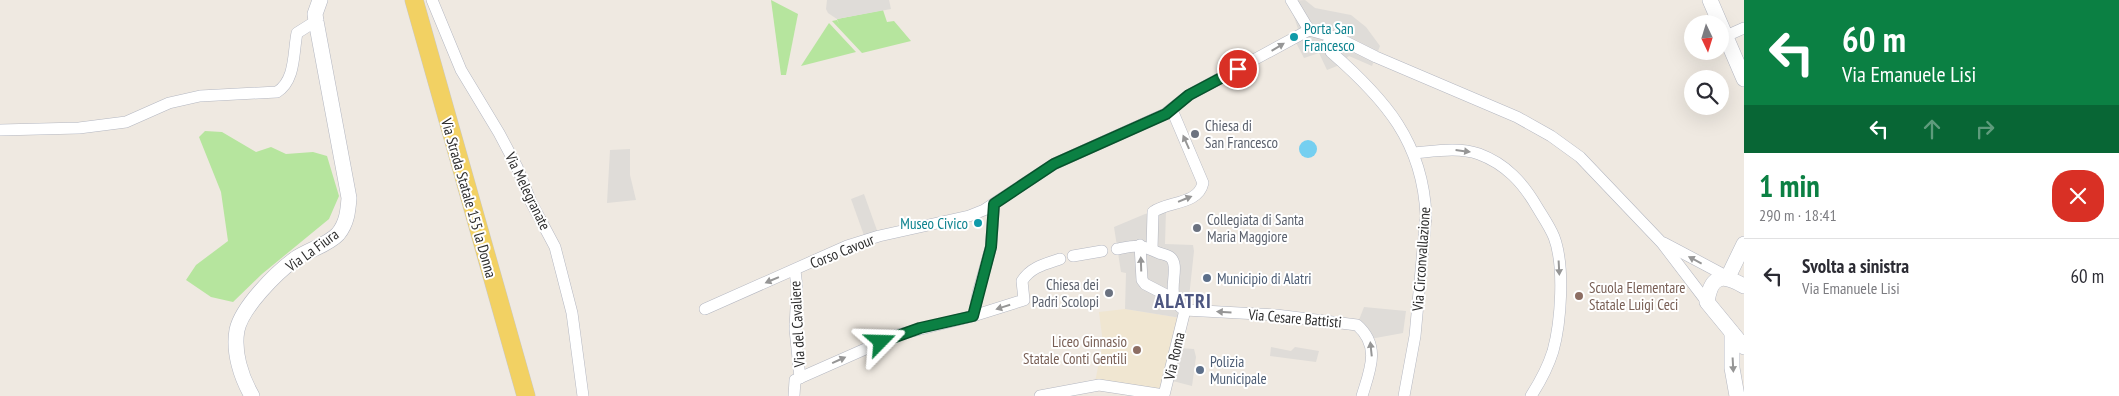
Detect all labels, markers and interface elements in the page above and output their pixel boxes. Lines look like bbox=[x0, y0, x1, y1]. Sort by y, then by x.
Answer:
north arrow bbox=[1684, 15, 1729, 60]
map controls bbox=[1684, 15, 1729, 115]
text: 60 m bbox=[1842, 16, 1906, 62]
place label: Porta San Francesco bbox=[1304, 19, 1355, 55]
icon: left bbox=[1759, 20, 1824, 85]
marker: Porta San Francesco bbox=[1288, 31, 1300, 43]
one-way arrow bbox=[1271, 42, 1284, 51]
pin bbox=[1217, 48, 1259, 90]
icon: arrive bbox=[1224, 55, 1252, 83]
text: Via Emanuele Lisi bbox=[1842, 60, 1976, 88]
button: search bbox=[1684, 70, 1729, 115]
street label: Via Strada Statale 155 la Donna bbox=[437, 115, 501, 280]
icon: left bbox=[1865, 115, 1893, 143]
icon: ahead bbox=[1918, 115, 1946, 143]
icon: right bbox=[1971, 115, 1999, 143]
place label: Chiesa di San Francesco bbox=[1205, 116, 1278, 152]
marker: Chiesa di San Francesco bbox=[1189, 128, 1201, 140]
one-way arrow bbox=[1181, 135, 1189, 149]
street label: Via Melegranate bbox=[501, 148, 555, 233]
one-way arrow bbox=[1456, 148, 1472, 156]
text: 1 min bbox=[1759, 166, 1820, 205]
button: close bbox=[2052, 170, 2104, 222]
one-way arrow bbox=[1178, 195, 1192, 203]
text: 290 m · 18:41 bbox=[1759, 205, 1837, 225]
street label: Via Circonvallazione bbox=[1408, 206, 1434, 313]
place label: Collegiata di Santa Maria Maggiore bbox=[1207, 210, 1304, 246]
place label: Museo Civico bbox=[900, 214, 968, 233]
marker: Museo Civico bbox=[972, 217, 984, 229]
marker: Collegiata di Santa Maria Maggiore bbox=[1191, 222, 1203, 234]
street label: Via La Fiura bbox=[281, 224, 342, 276]
street label: Corso Cavour bbox=[807, 229, 878, 272]
text: Svolta a sinistra bbox=[1802, 254, 1909, 278]
one-way arrow bbox=[1137, 256, 1145, 272]
one-way arrow bbox=[1688, 256, 1703, 264]
one-way arrow bbox=[1555, 260, 1563, 276]
icon: left bbox=[1759, 262, 1787, 290]
text: 60 m bbox=[2071, 264, 2104, 288]
place label: Municipio di Alatri bbox=[1217, 269, 1312, 288]
marker: Municipio di Alatri bbox=[1201, 272, 1213, 284]
place label: Chiesa dei Padri Scolopi bbox=[1032, 275, 1099, 311]
one-way arrow bbox=[765, 277, 779, 285]
place label: Scuola Elementare Statale Luigi Ceci bbox=[1589, 278, 1686, 314]
text: Via Emanuele Lisi bbox=[1802, 278, 1900, 298]
street label: Via del Cavaliere bbox=[785, 280, 809, 369]
marker: Chiesa dei Padri Scolopi bbox=[1103, 287, 1115, 299]
district label: ALATRI bbox=[1153, 288, 1212, 314]
marker: Scuola Elementare Statale Luigi Ceci bbox=[1573, 290, 1585, 302]
one-way arrow bbox=[995, 303, 1010, 311]
street label: Via Cesare Battisti bbox=[1247, 304, 1342, 332]
one-way arrow bbox=[1216, 308, 1232, 316]
position arrow bbox=[854, 315, 906, 367]
street label: Via Roma bbox=[1159, 330, 1189, 383]
place label: Liceo Ginnasio Statale Conti Gentili bbox=[1023, 332, 1127, 368]
one-way arrow bbox=[1367, 340, 1375, 356]
marker: Liceo Ginnasio Statale Conti Gentili bbox=[1131, 344, 1143, 356]
place label: Polizia Municipale bbox=[1210, 352, 1267, 388]
one-way arrow bbox=[832, 356, 846, 364]
one-way arrow bbox=[1729, 357, 1737, 373]
marker: Polizia Municipale bbox=[1194, 364, 1206, 376]

